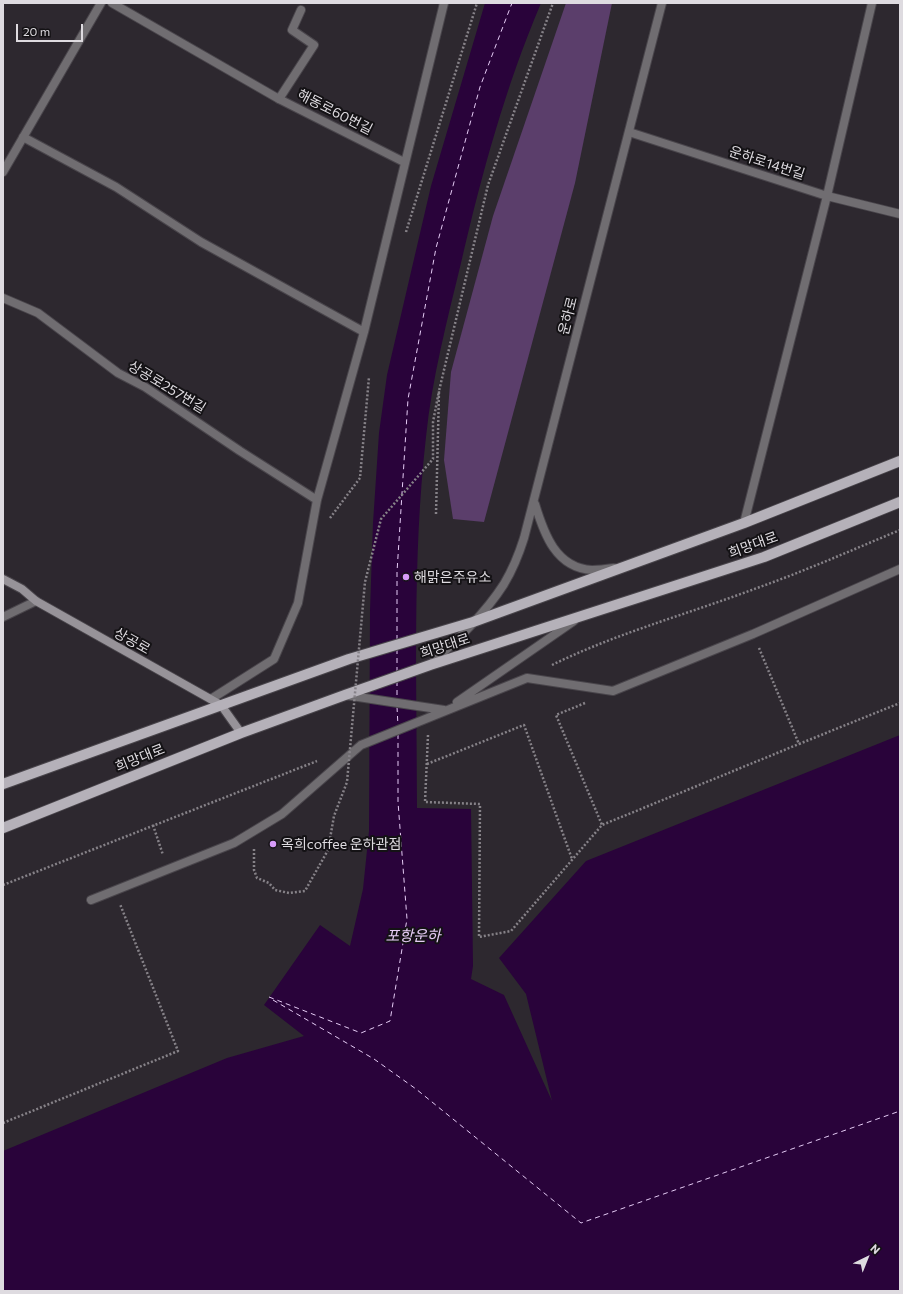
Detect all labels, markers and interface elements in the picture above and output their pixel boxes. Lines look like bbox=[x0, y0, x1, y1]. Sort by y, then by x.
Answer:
scale bar bbox=[18, 16, 85, 42]
text: 20 m bbox=[23, 24, 50, 38]
street label: 해동로60번길 bbox=[295, 86, 375, 138]
street label: 운하로14번길 bbox=[727, 143, 807, 183]
street label: 운하로 bbox=[555, 295, 581, 337]
street label: 상공로257번길 bbox=[125, 357, 209, 417]
street label: 희망대로 bbox=[726, 528, 780, 562]
place label: 해맑은주유소 bbox=[414, 569, 491, 585]
marker: 해맑은주유소 bbox=[401, 572, 411, 582]
street label: 상공로 bbox=[111, 624, 153, 658]
street label: 희망대로 bbox=[418, 630, 472, 662]
street label: 희망대로 bbox=[113, 741, 167, 775]
place label: 옥희coffee 운하관점 bbox=[281, 836, 401, 852]
marker: 옥희coffee 운하관점 bbox=[268, 839, 278, 849]
water label: 포항운하 bbox=[385, 927, 441, 945]
north arrow bbox=[847, 1238, 887, 1278]
text: N bbox=[868, 1241, 883, 1256]

